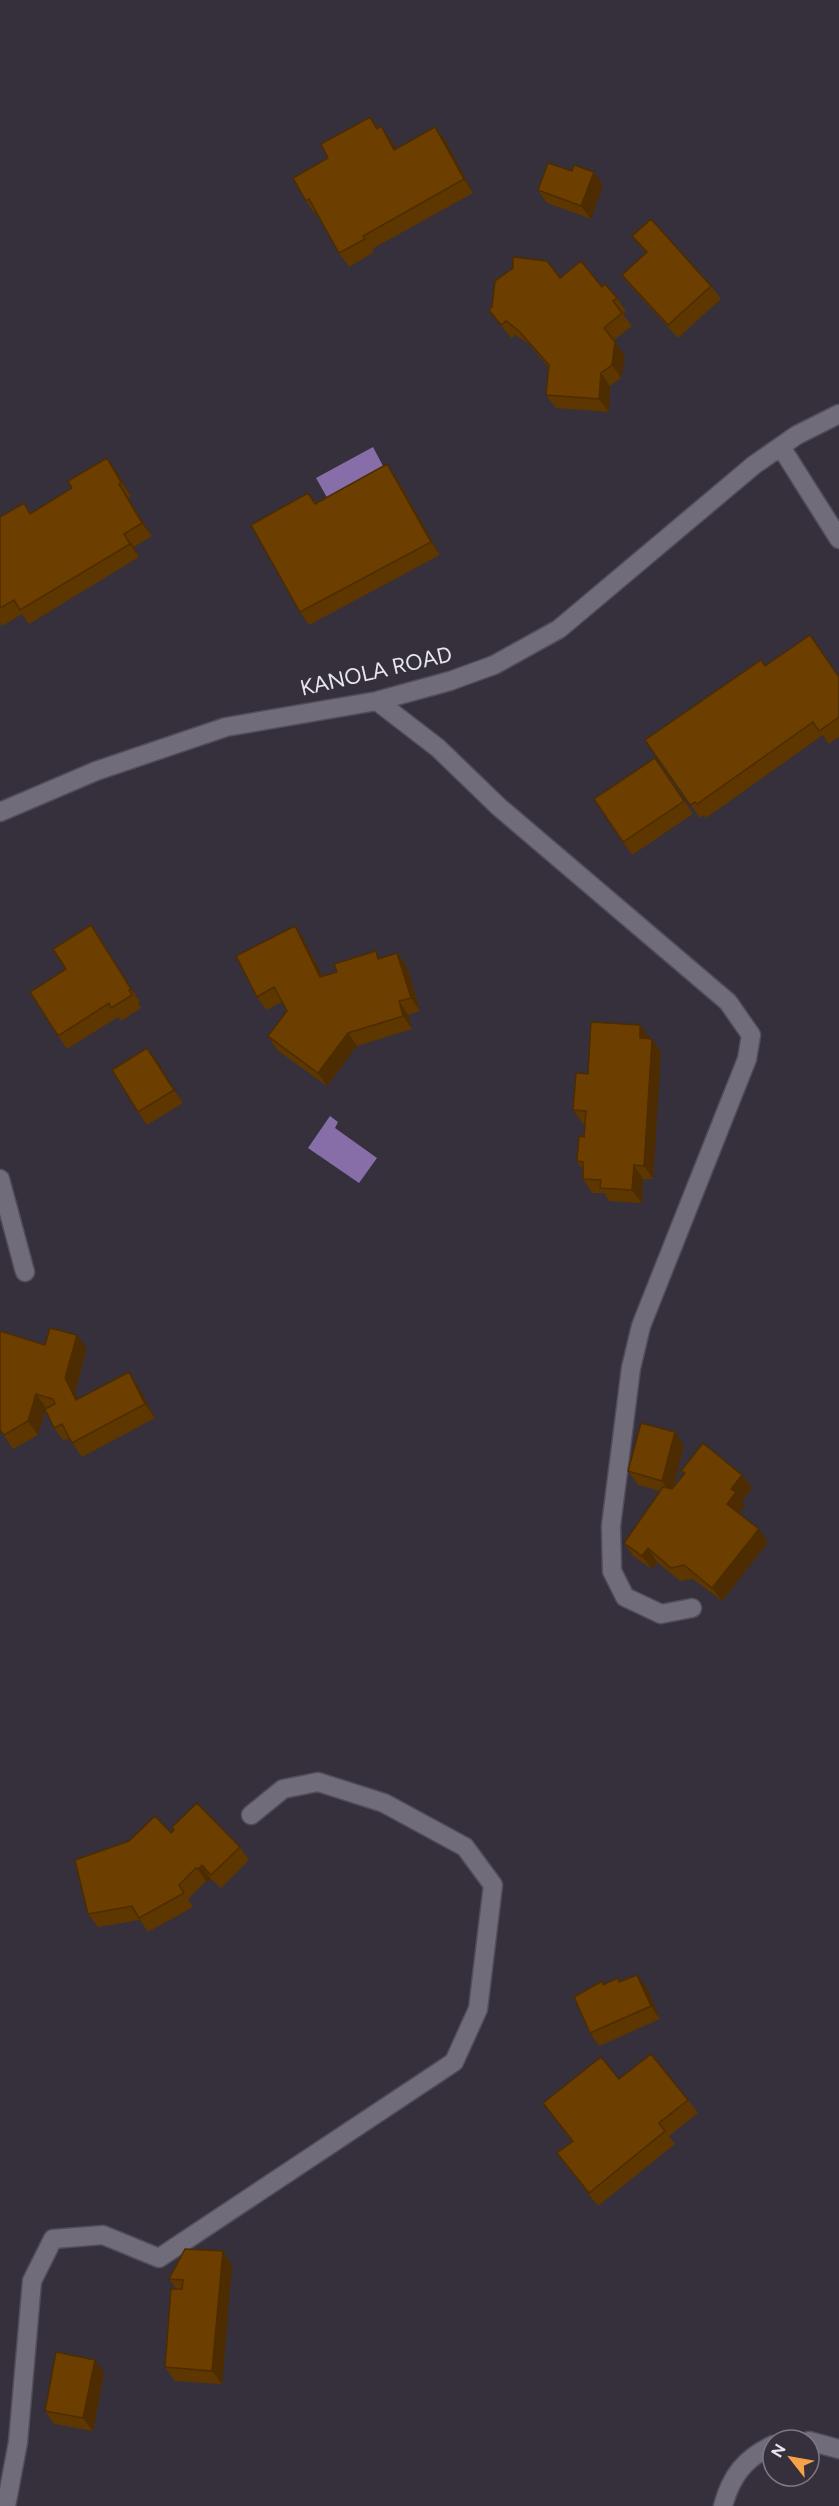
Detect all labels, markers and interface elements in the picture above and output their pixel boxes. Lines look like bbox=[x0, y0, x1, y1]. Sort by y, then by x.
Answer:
street label: KANOLA ROAD bbox=[297, 640, 455, 702]
north arrow bbox=[761, 2428, 821, 2488]
text: N bbox=[767, 2440, 790, 2461]

